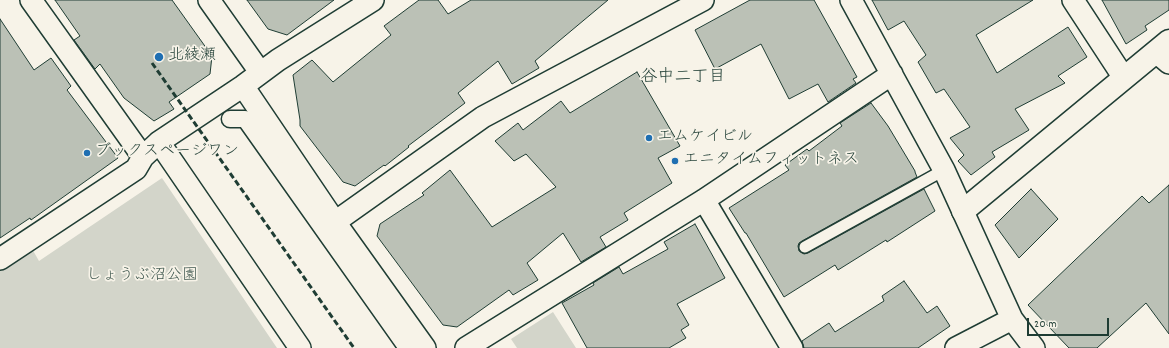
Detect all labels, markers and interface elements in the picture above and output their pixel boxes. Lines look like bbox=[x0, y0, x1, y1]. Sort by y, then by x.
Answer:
place label: 北綾瀬 bbox=[168, 47, 216, 67]
marker: 北綾瀬 bbox=[153, 51, 165, 63]
district label: 谷中二丁目 bbox=[641, 69, 725, 89]
place label: エムケイビル bbox=[657, 128, 753, 148]
marker: エムケイビル bbox=[644, 133, 654, 143]
place label: ブックスページワン bbox=[95, 143, 239, 163]
marker: ブックスページワン bbox=[82, 148, 92, 158]
place label: エニタイムフィットネス bbox=[683, 151, 859, 171]
marker: エニタイムフィットネス bbox=[670, 156, 680, 166]
park label: しょうぶ沼公園 bbox=[86, 267, 198, 287]
scale bar bbox=[1029, 310, 1111, 336]
text: 20 m bbox=[1034, 316, 1057, 333]

